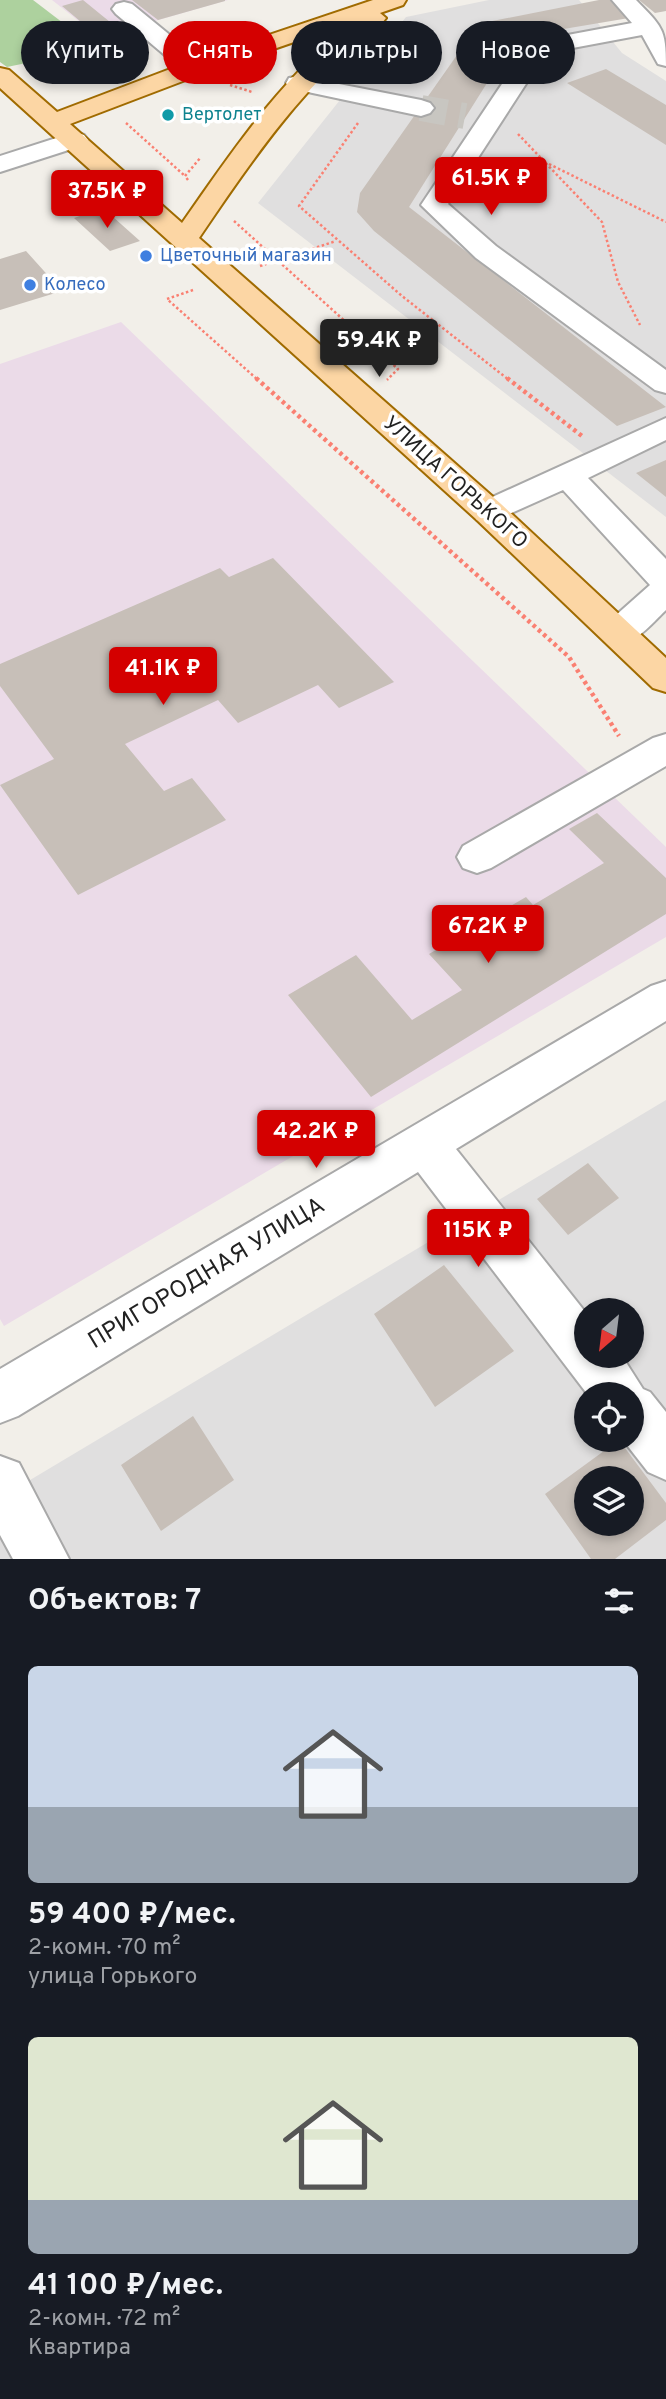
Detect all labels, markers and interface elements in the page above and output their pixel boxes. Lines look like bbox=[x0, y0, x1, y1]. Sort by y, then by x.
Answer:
chip: Купить bbox=[21, 21, 149, 84]
chip: Снять bbox=[163, 21, 277, 84]
chip: Фильтры bbox=[291, 21, 442, 84]
chip: Новое bbox=[456, 21, 575, 84]
place label: Вертолет bbox=[182, 104, 261, 127]
marker: Вертолет bbox=[160, 107, 176, 123]
pin: 61.5K ₽ bbox=[426, 158, 556, 217]
text: 61.5K ₽ bbox=[451, 165, 531, 194]
pin: 37.5K ₽ bbox=[42, 170, 172, 230]
text: 37.5K ₽ bbox=[67, 178, 147, 207]
place label: Цветочный магазин bbox=[160, 245, 332, 268]
marker: Цветочный магазин bbox=[138, 248, 154, 264]
place label: Колесо bbox=[44, 274, 106, 297]
marker: Колесо bbox=[22, 277, 38, 293]
pin: 59.4K ₽ bbox=[314, 320, 444, 379]
text: 59.4K ₽ bbox=[336, 327, 422, 356]
street label: УЛИЦА ГОРЬКОГО bbox=[377, 411, 533, 555]
pin: 41.1K ₽ bbox=[98, 648, 228, 707]
text: 41.1K ₽ bbox=[125, 655, 201, 684]
pin: 67.2K ₽ bbox=[423, 906, 553, 965]
text: 67.2K ₽ bbox=[448, 913, 528, 942]
pin: 42.2K ₽ bbox=[251, 1110, 381, 1170]
text: 42.2K ₽ bbox=[273, 1118, 359, 1147]
street label: ПРИГОРОДНАЯ УЛИЦА bbox=[83, 1191, 331, 1357]
pin: 115K ₽ bbox=[421, 1210, 535, 1269]
text: 115K ₽ bbox=[443, 1217, 513, 1246]
north arrow bbox=[574, 1298, 644, 1368]
map controls bbox=[574, 1298, 644, 1536]
button: locate bbox=[574, 1382, 644, 1452]
button: layers bbox=[574, 1466, 644, 1536]
icon: filters bbox=[600, 1582, 638, 1620]
text: Объектов: 7 bbox=[28, 1583, 201, 1620]
icon: home bbox=[270, 1711, 396, 1837]
text: 59 400 ₽/мес. bbox=[28, 1897, 236, 1934]
text: 2-комн. · 70 m² bbox=[28, 1934, 181, 1963]
text: улица Горького bbox=[28, 1963, 197, 1992]
icon: home bbox=[270, 2082, 396, 2208]
text: 41 100 ₽/мес. bbox=[28, 2268, 223, 2305]
text: 2-комн. · 72 m² bbox=[28, 2305, 180, 2334]
text: Квартира bbox=[28, 2334, 131, 2363]

